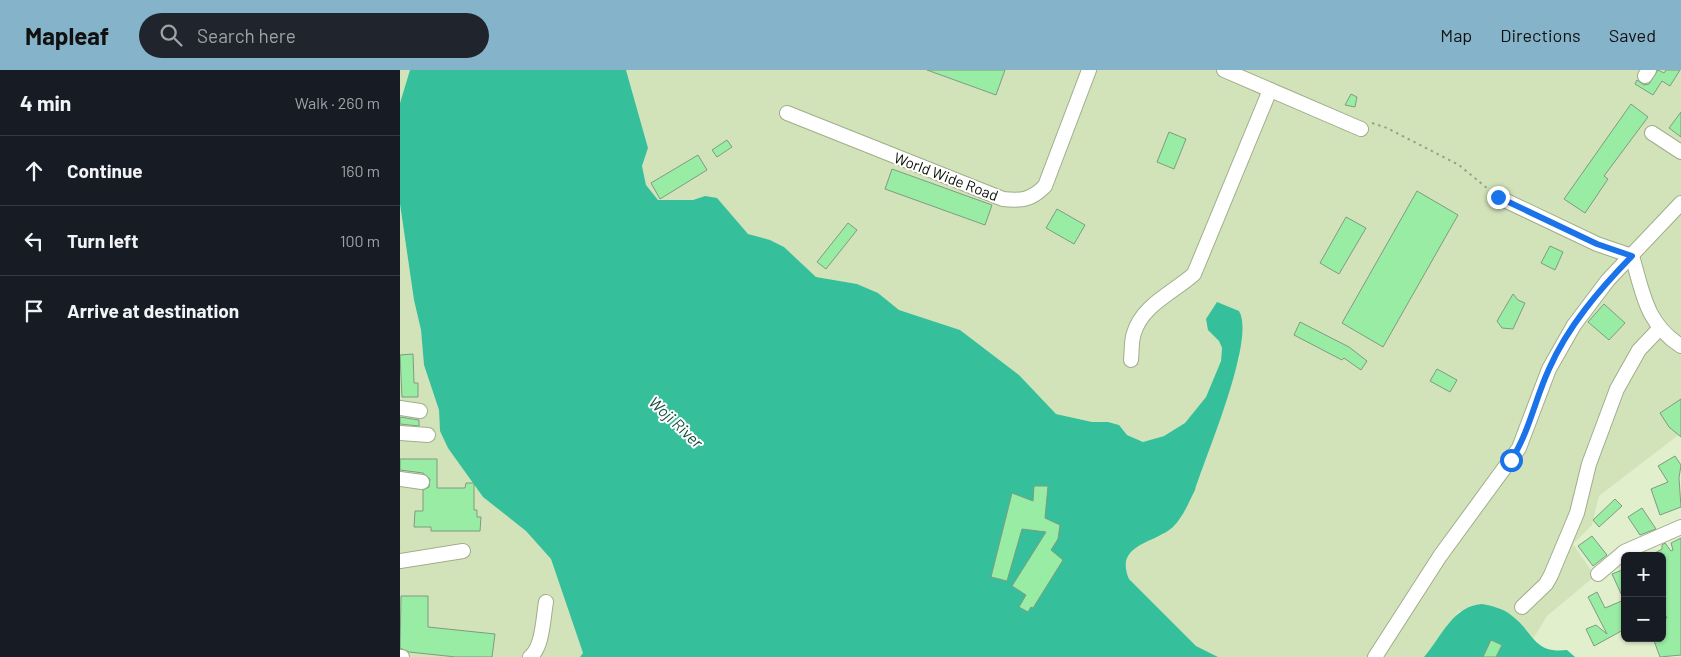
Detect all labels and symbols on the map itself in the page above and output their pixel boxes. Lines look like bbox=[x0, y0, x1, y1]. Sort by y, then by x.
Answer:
street label: World Wide Road bbox=[892, 148, 1001, 204]
route end bbox=[1487, 186, 1510, 209]
water label: Woji River bbox=[645, 392, 708, 452]
route start bbox=[1500, 449, 1523, 472]

